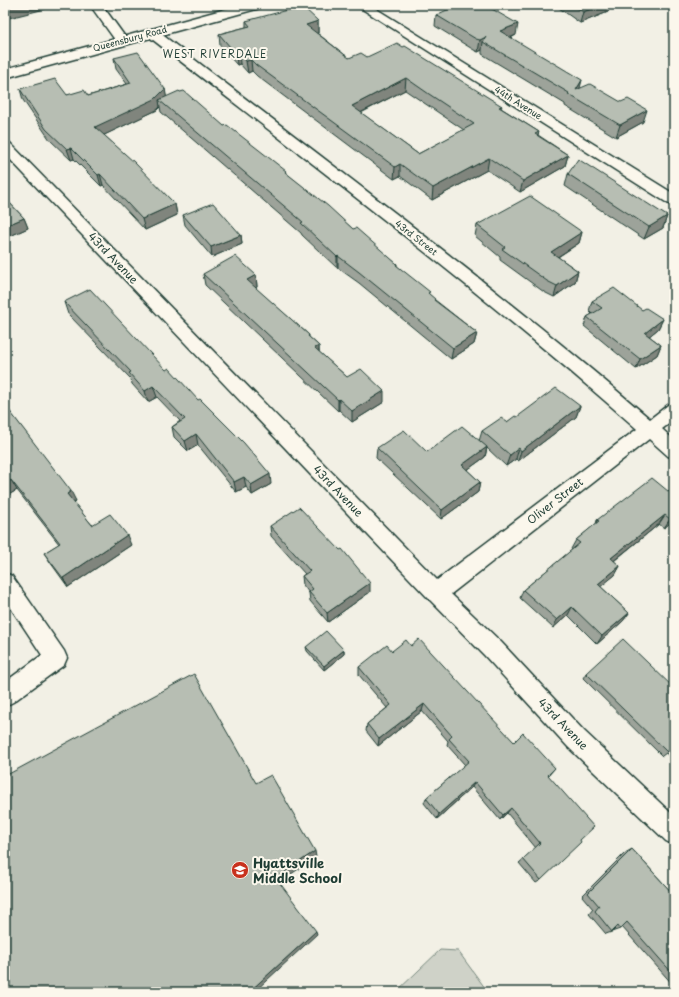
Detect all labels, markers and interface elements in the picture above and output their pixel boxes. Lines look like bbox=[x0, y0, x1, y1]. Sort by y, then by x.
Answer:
street label: Queensbury Road bbox=[91, 21, 168, 55]
district label: WEST RIVERDALE bbox=[163, 46, 267, 61]
street label: 44th Avenue bbox=[492, 82, 545, 122]
street label: 43rd Street bbox=[392, 216, 441, 258]
street label: 43rd Avenue bbox=[84, 228, 142, 287]
street label: 43rd Avenue bbox=[309, 461, 367, 520]
street label: Oliver Street bbox=[523, 473, 587, 528]
street label: 43rd Avenue bbox=[534, 694, 592, 753]
place label: Hyattsville Middle School bbox=[253, 853, 342, 887]
school or university icon: Hyattsville Middle School bbox=[230, 860, 250, 880]

